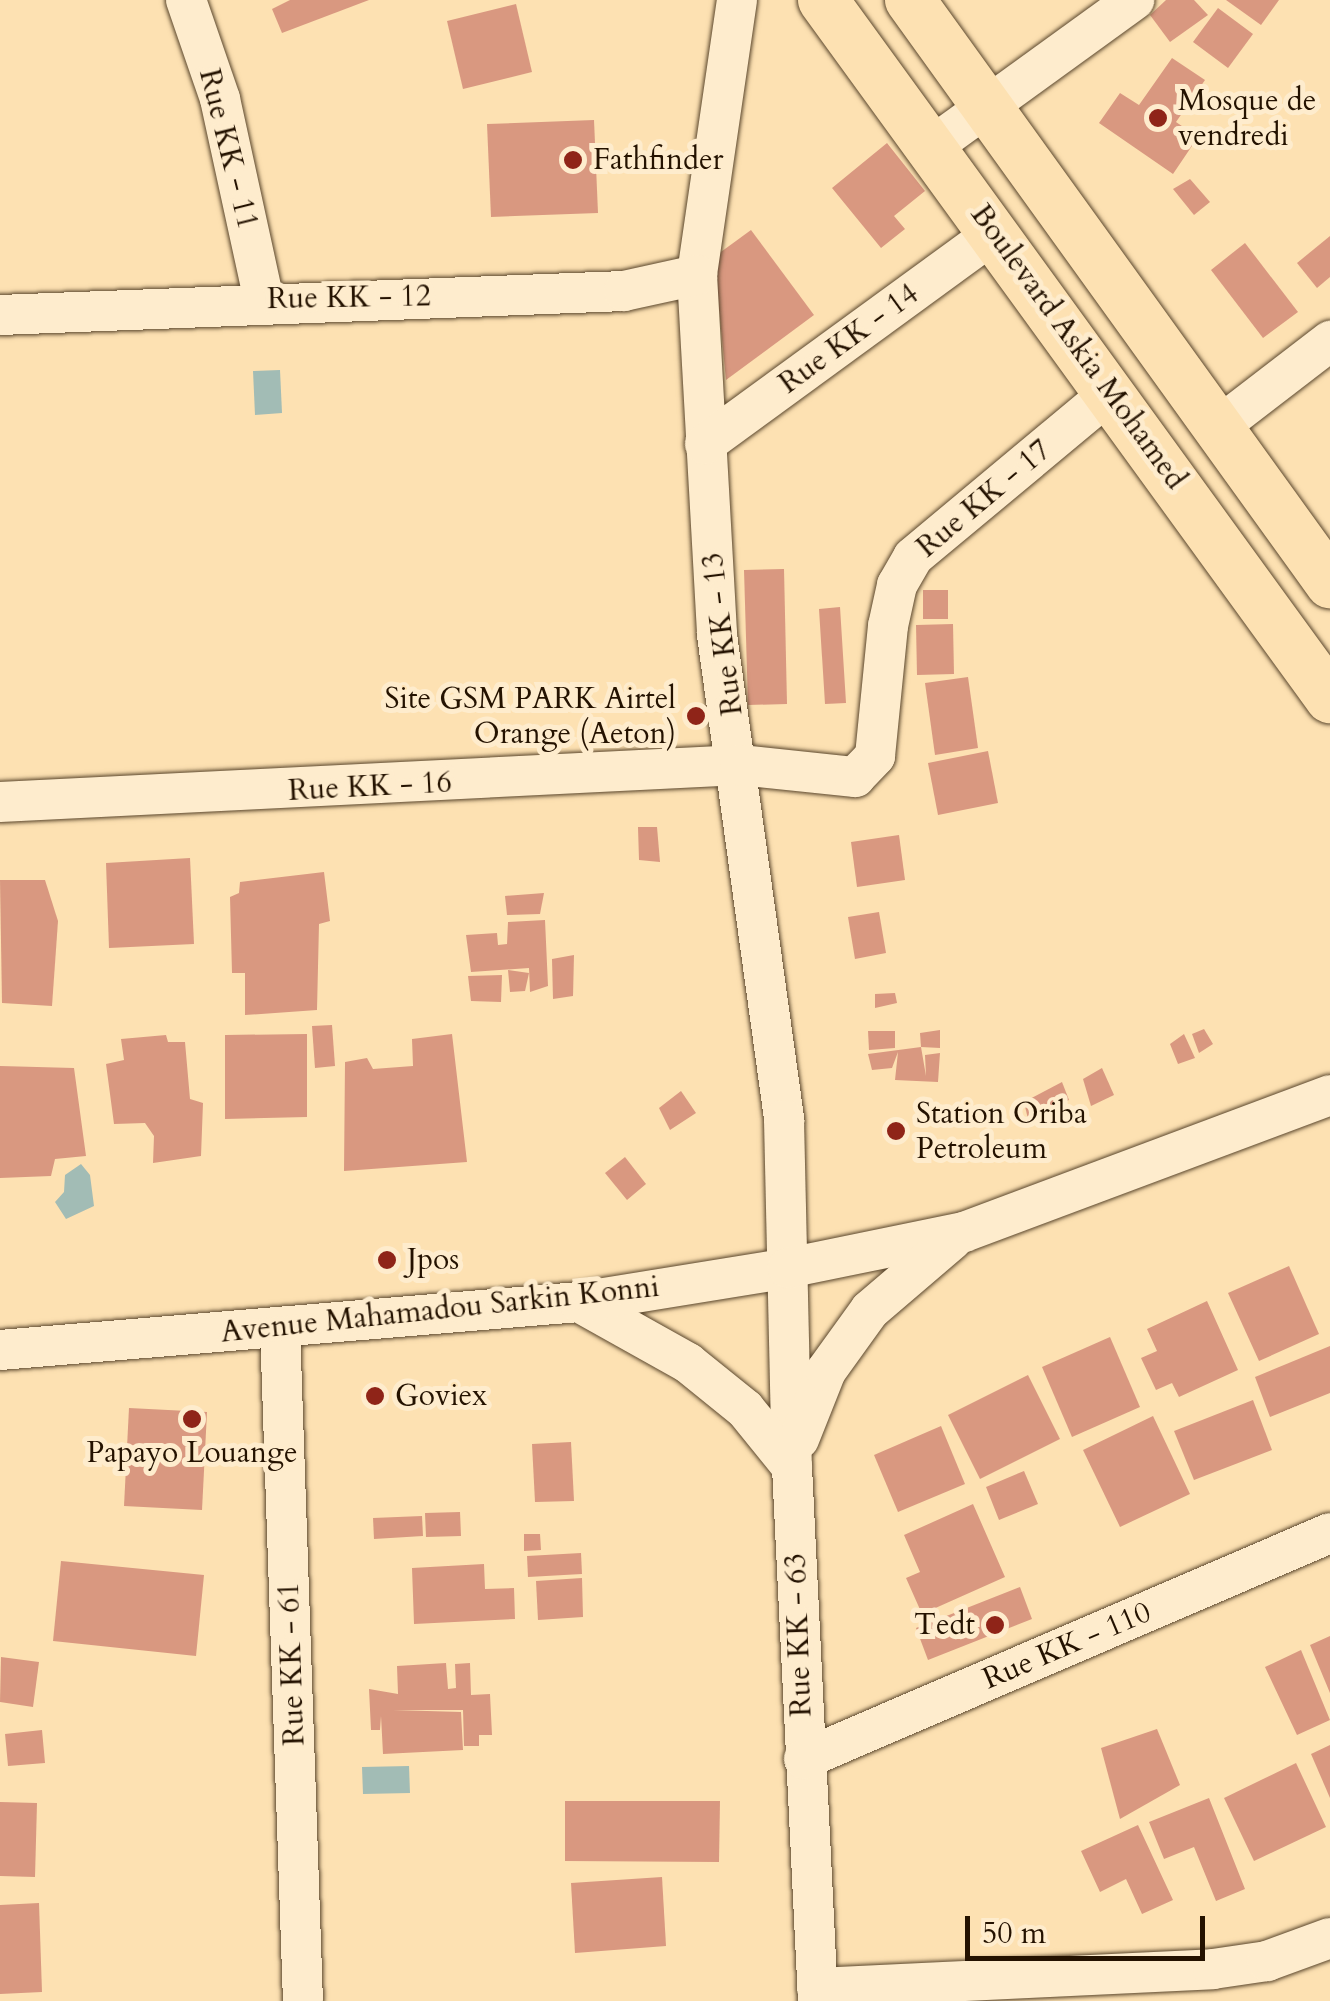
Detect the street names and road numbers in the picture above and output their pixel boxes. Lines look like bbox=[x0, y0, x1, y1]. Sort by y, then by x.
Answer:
street label: Rue KK - 11 bbox=[191, 65, 265, 233]
street label: Boulevard Askia Mohamed bbox=[963, 198, 1193, 496]
street label: Rue KK - 14 bbox=[772, 276, 926, 402]
street label: Rue KK - 12 bbox=[267, 279, 431, 317]
street label: Rue KK - 17 bbox=[910, 433, 1058, 565]
street label: Rue KK - 13 bbox=[695, 551, 751, 717]
street label: Rue KK - 16 bbox=[287, 765, 453, 809]
street label: Avenue Mahamadou Sarkin Konni bbox=[219, 1269, 661, 1351]
street label: Rue KK - 63 bbox=[778, 1553, 820, 1717]
street label: Rue KK - 61 bbox=[271, 1582, 313, 1746]
street label: Rue KK - 110 bbox=[978, 1594, 1156, 1698]

